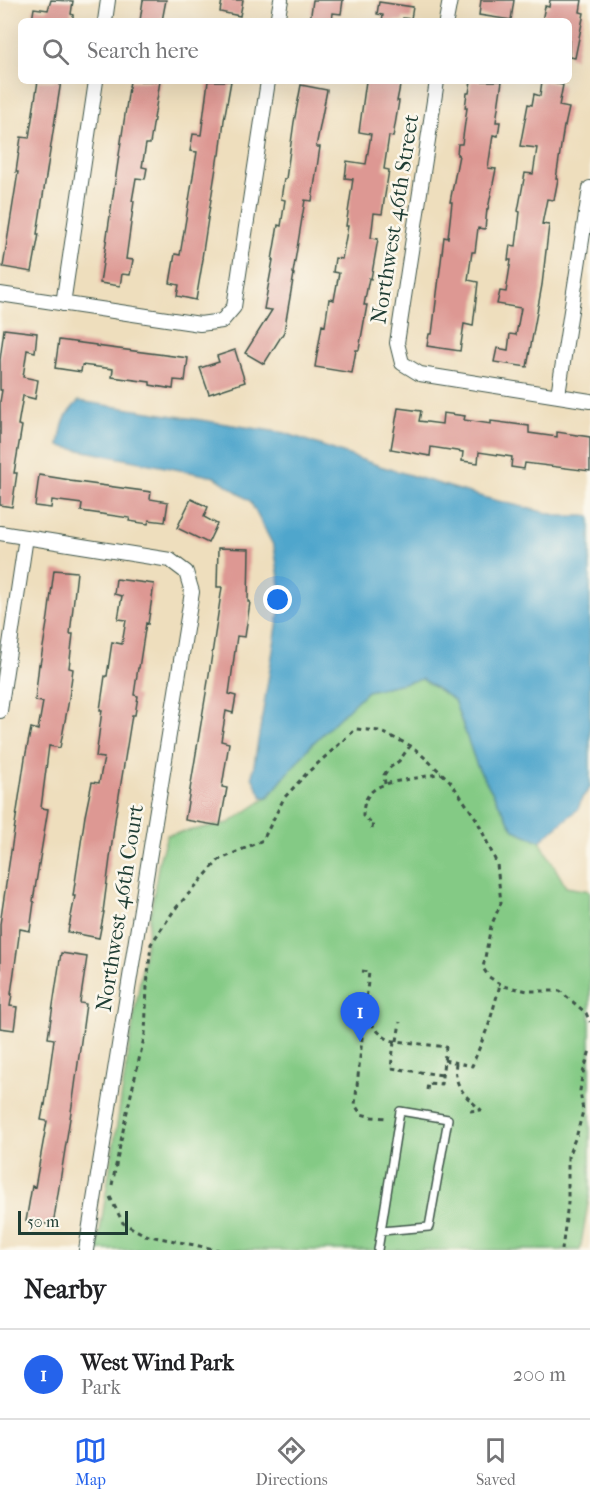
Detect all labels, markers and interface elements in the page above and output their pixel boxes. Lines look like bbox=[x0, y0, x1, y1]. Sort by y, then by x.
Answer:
search box bbox=[18, 18, 572, 84]
icon: search bbox=[39, 35, 72, 68]
text: Search here bbox=[87, 38, 199, 64]
street label: Northwest 46th Street bbox=[366, 112, 424, 326]
your location bbox=[263, 585, 292, 614]
street label: Northwest 46th Court bbox=[91, 802, 149, 1013]
pin: 1 bbox=[340, 992, 380, 1042]
scale bar bbox=[18, 1208, 128, 1236]
text: 50 m bbox=[27, 1212, 59, 1231]
text: Nearby bbox=[24, 1274, 106, 1305]
text: West Wind Park bbox=[81, 1350, 234, 1376]
text: 1 bbox=[40, 1363, 47, 1386]
text: 200 m bbox=[513, 1363, 566, 1386]
text: Park bbox=[81, 1376, 121, 1399]
tab: Map bbox=[74, 1434, 107, 1489]
tab: Directions bbox=[256, 1434, 328, 1489]
tab: Saved bbox=[476, 1434, 516, 1489]

